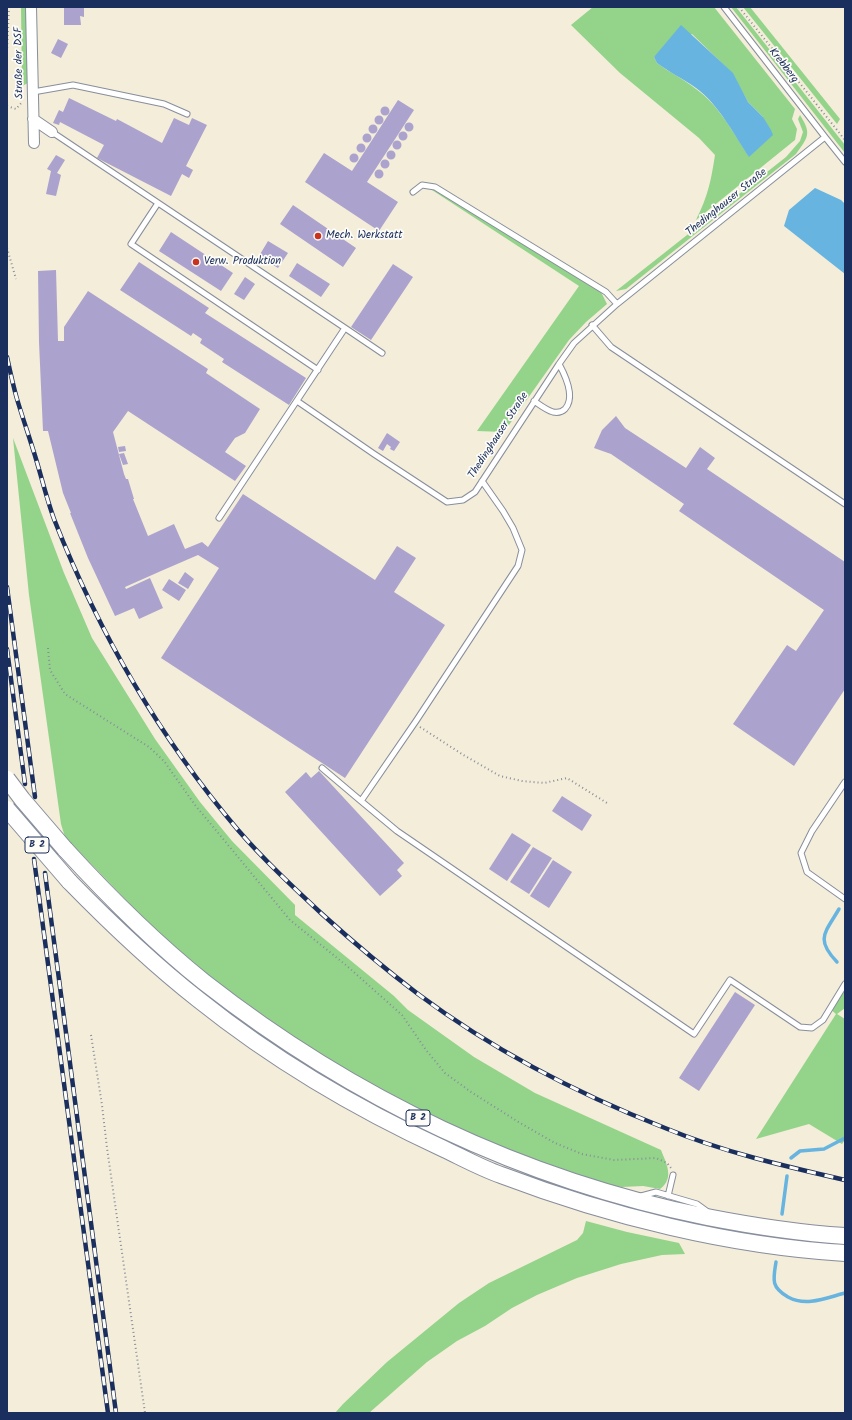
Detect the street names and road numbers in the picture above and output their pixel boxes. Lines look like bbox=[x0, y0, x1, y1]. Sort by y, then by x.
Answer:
street label: Straße der DSF bbox=[13, 27, 27, 99]
street label: Krebberg bbox=[765, 46, 801, 86]
street label: Thedinghauser Straße bbox=[684, 166, 770, 240]
street label: Thedinghauser Straße bbox=[466, 390, 532, 482]
road number: B 2 bbox=[25, 837, 49, 853]
road number: B 2 bbox=[406, 1110, 430, 1126]

